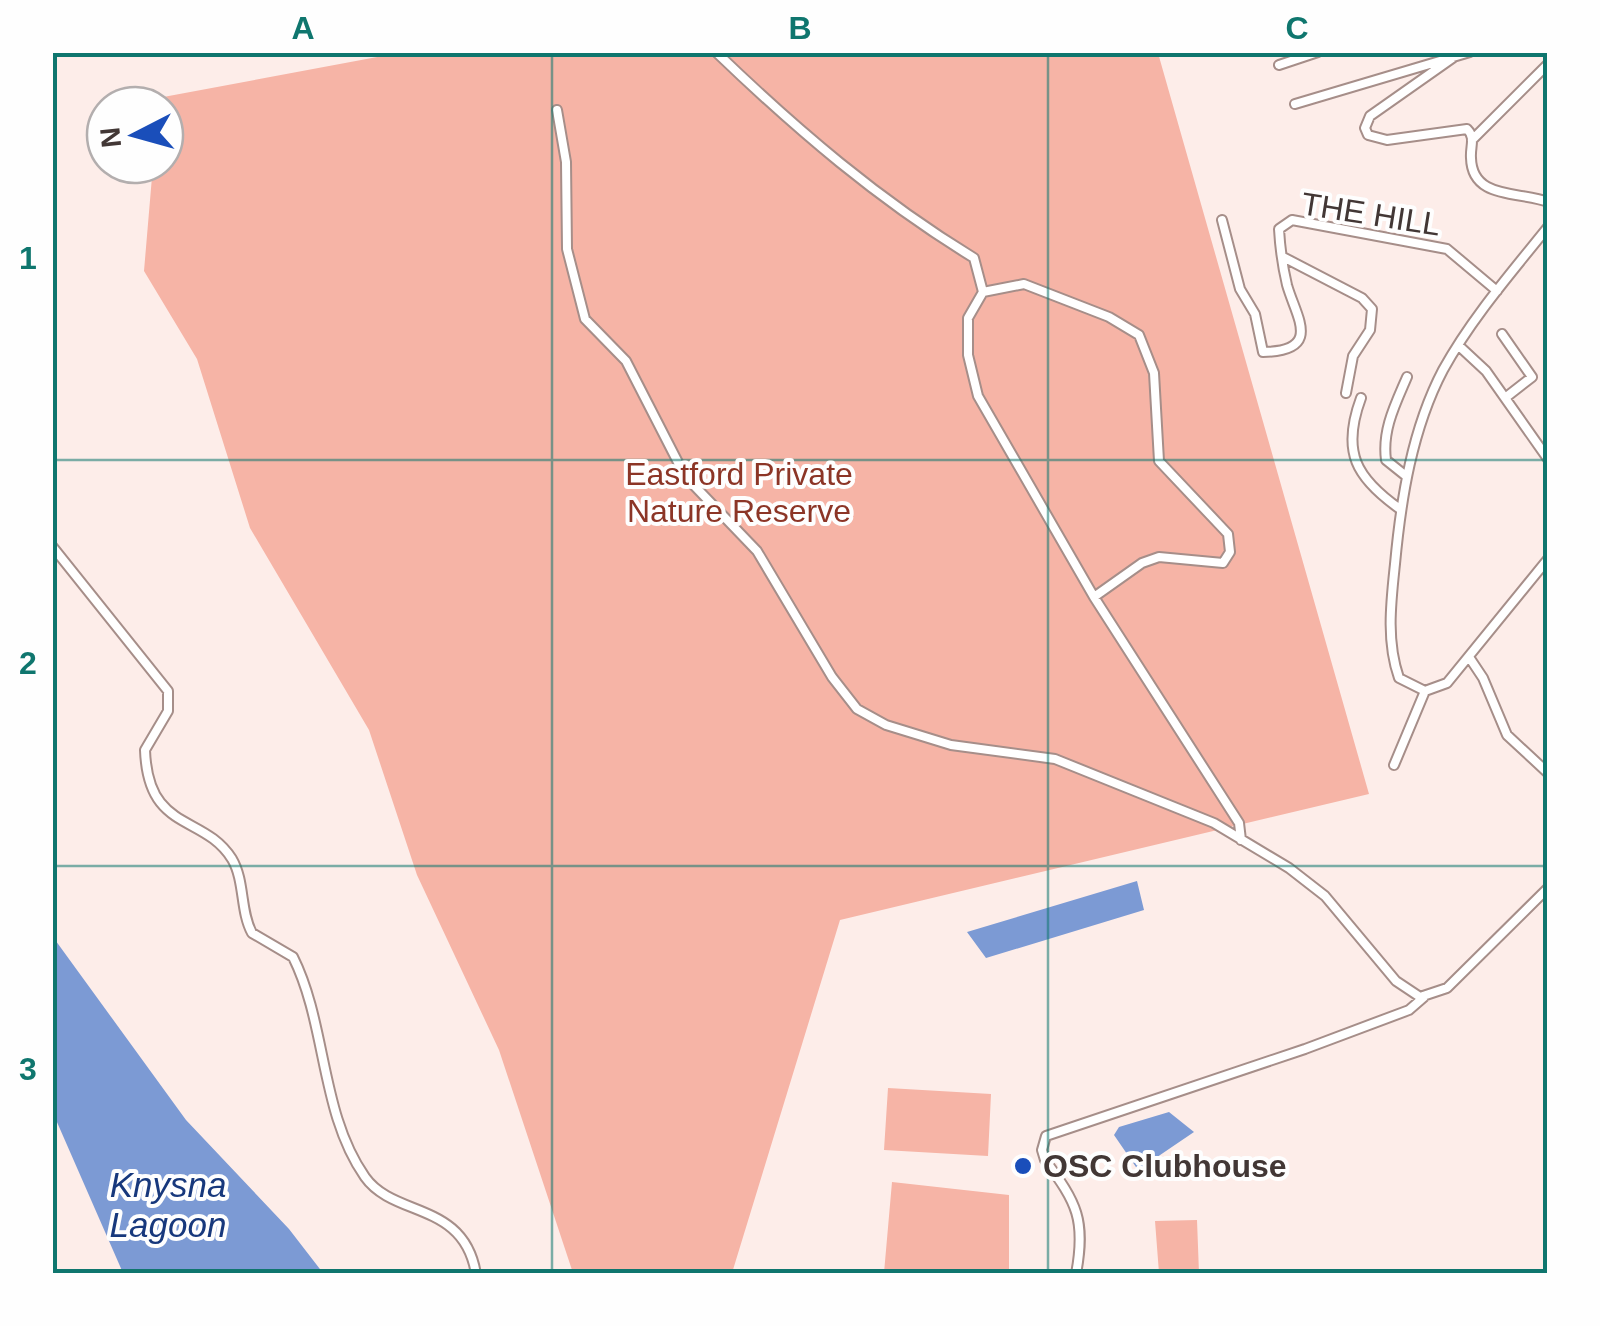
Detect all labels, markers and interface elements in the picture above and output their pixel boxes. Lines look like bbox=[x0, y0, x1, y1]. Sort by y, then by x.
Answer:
text: A bbox=[291, 10, 315, 46]
text: B bbox=[788, 10, 812, 46]
text: C bbox=[1285, 10, 1309, 46]
north arrow bbox=[85, 85, 185, 185]
text: N bbox=[94, 126, 127, 149]
street label: THE HILL bbox=[1299, 185, 1443, 243]
text: 1 bbox=[19, 240, 37, 276]
park label: Eastford Private Nature Reserve bbox=[625, 456, 853, 529]
text: 2 bbox=[19, 645, 37, 681]
text: 3 bbox=[19, 1051, 37, 1087]
place label: OSC Clubhouse bbox=[1043, 1148, 1287, 1184]
marker: OSC Clubhouse bbox=[1012, 1155, 1034, 1177]
water label: Knysna Lagoon bbox=[110, 1165, 226, 1244]

